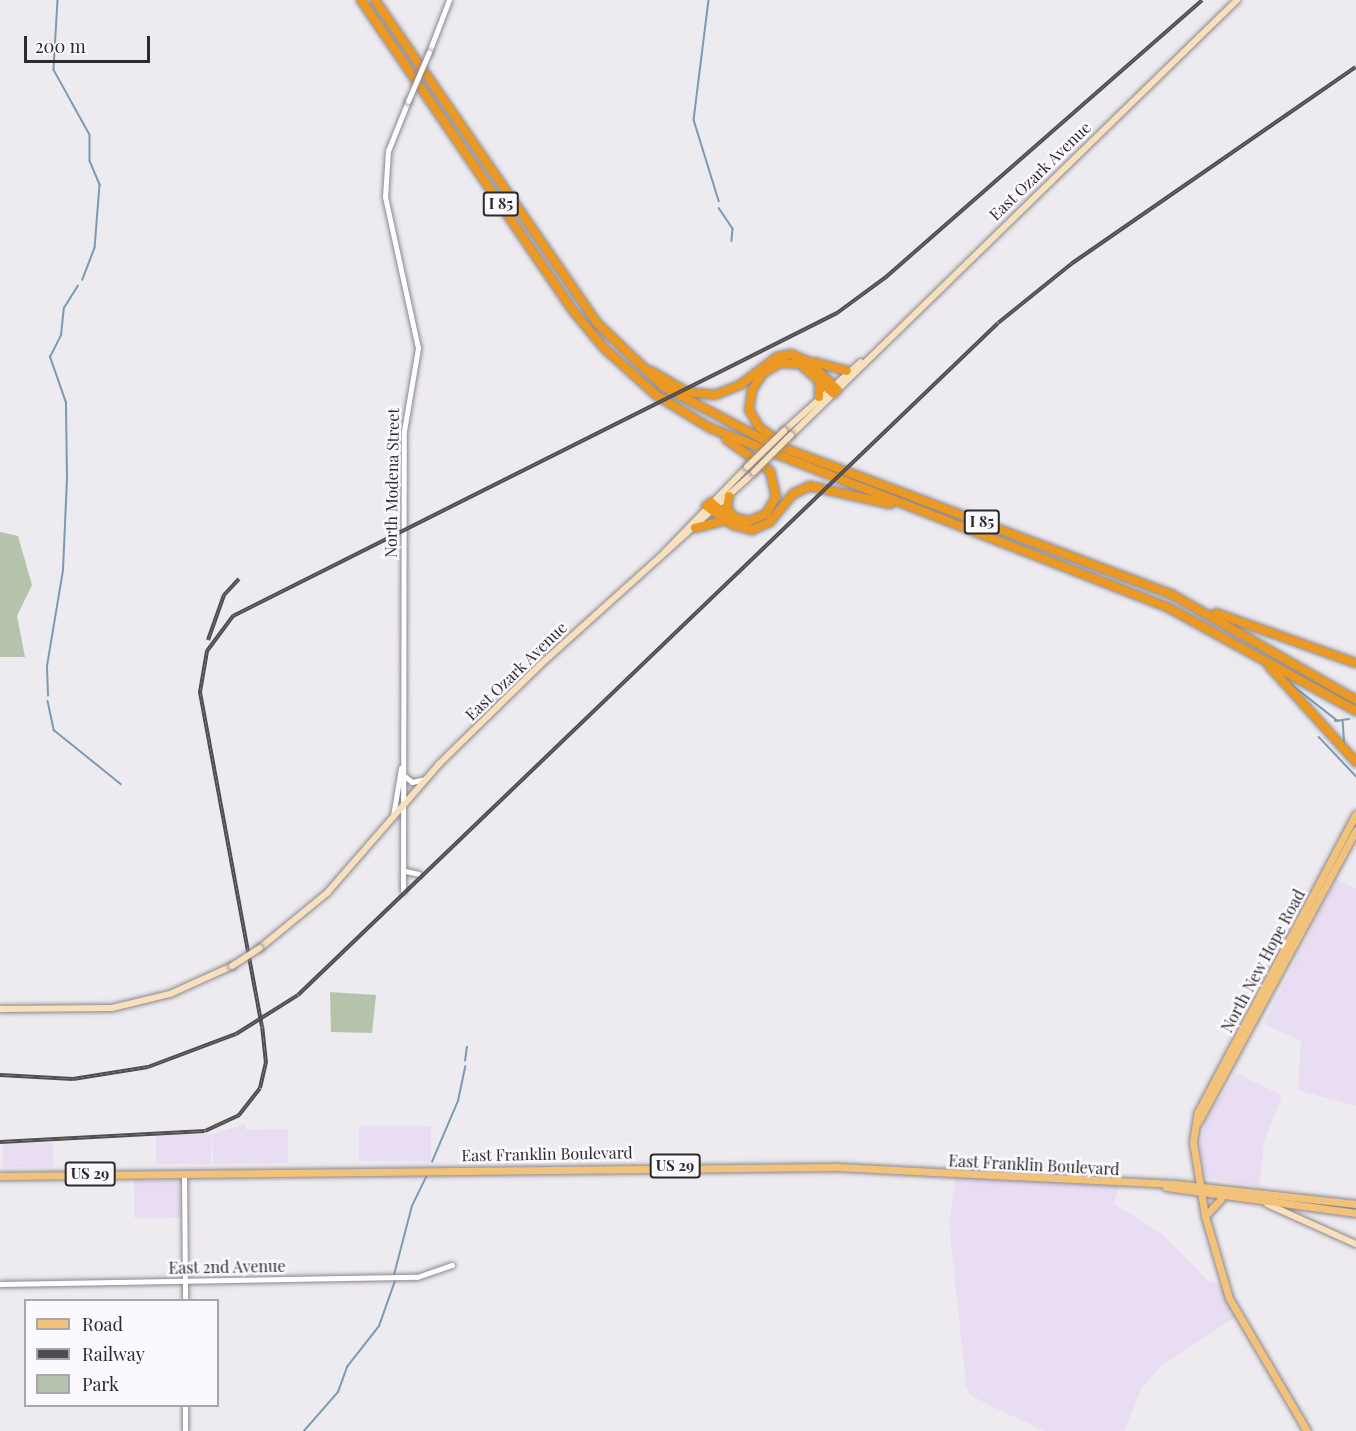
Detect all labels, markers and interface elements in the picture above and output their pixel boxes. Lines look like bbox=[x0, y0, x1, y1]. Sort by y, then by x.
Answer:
scale bar bbox=[27, 24, 153, 62]
text: 200 m bbox=[35, 34, 86, 58]
street label: East Ozark Avenue bbox=[985, 117, 1095, 225]
road number: I 85 bbox=[482, 192, 520, 216]
street label: North Modena Street bbox=[381, 408, 403, 558]
road number: I 85 bbox=[962, 510, 1002, 534]
street label: East Ozark Avenue bbox=[461, 617, 571, 725]
street label: North New Hope Road bbox=[1217, 886, 1309, 1036]
street label: East Franklin Boulevard bbox=[461, 1143, 633, 1165]
street label: East Franklin Boulevard bbox=[948, 1151, 1120, 1179]
road number: US 29 bbox=[650, 1154, 700, 1178]
road number: US 29 bbox=[64, 1162, 116, 1186]
street label: East 2nd Avenue bbox=[168, 1256, 286, 1278]
legend bbox=[24, 1299, 219, 1407]
text: Road bbox=[82, 1312, 123, 1336]
text: Railway bbox=[82, 1342, 145, 1366]
text: Park bbox=[82, 1372, 119, 1396]

